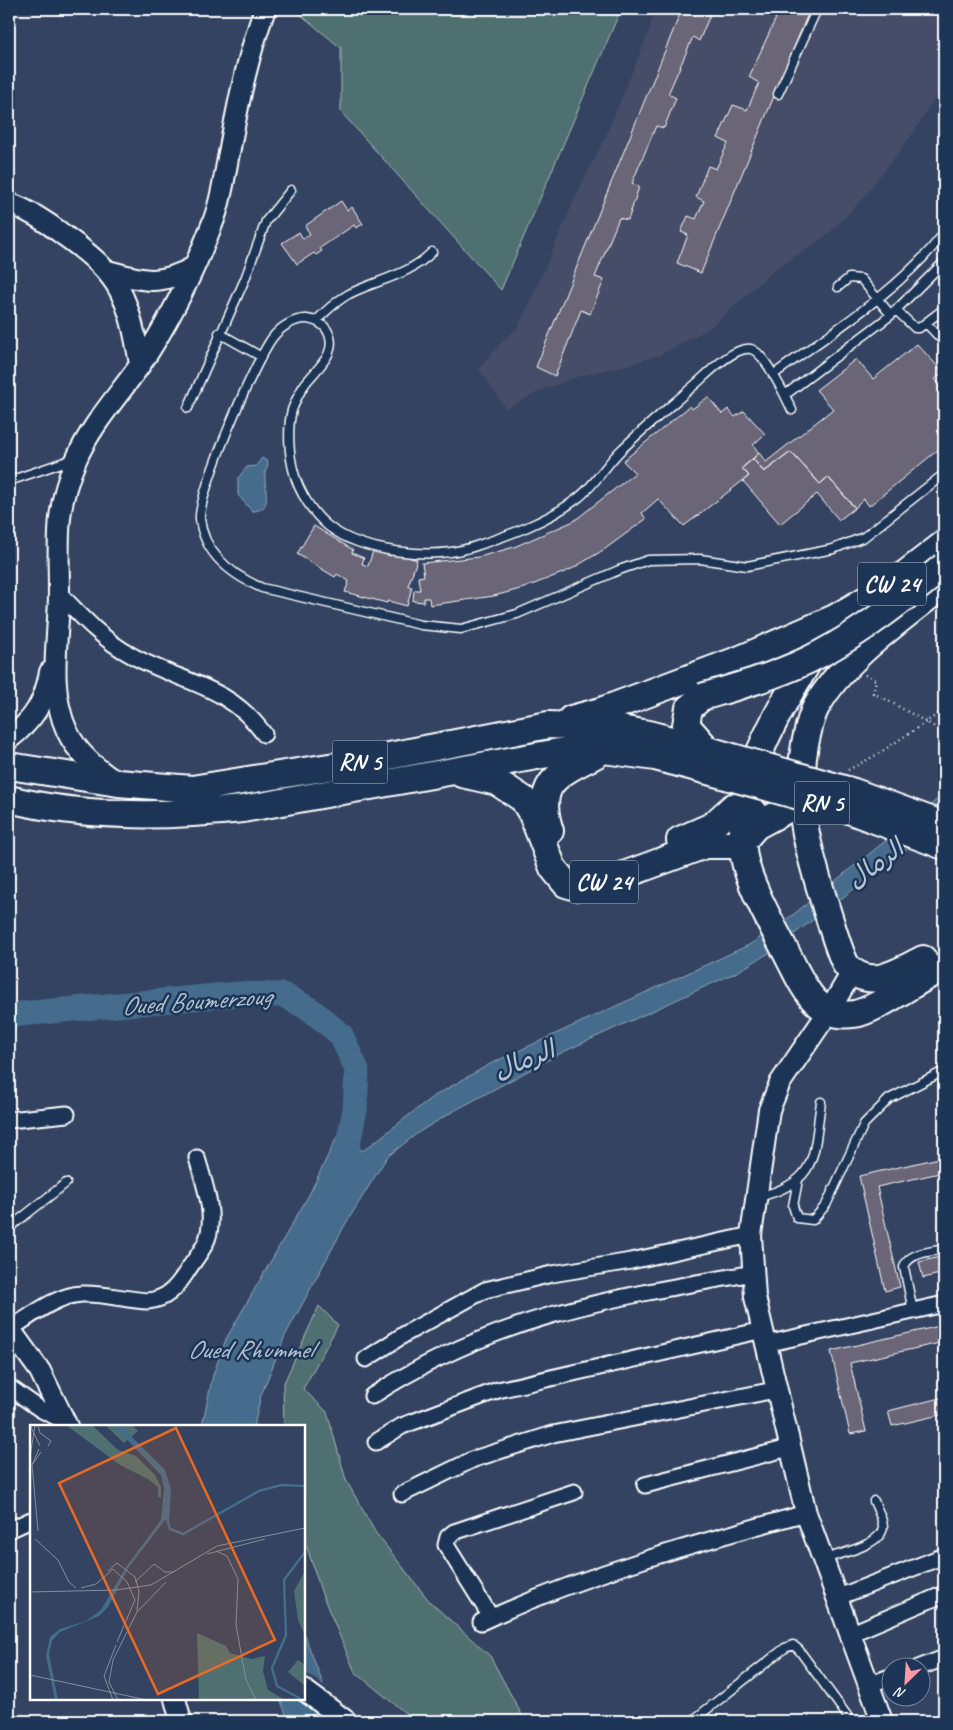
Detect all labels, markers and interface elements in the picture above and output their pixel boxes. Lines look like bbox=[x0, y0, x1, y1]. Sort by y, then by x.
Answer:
road number: CW 24 bbox=[858, 562, 926, 606]
road number: RN 5 bbox=[332, 740, 388, 784]
road number: RN 5 bbox=[794, 781, 850, 824]
water label: الرمال bbox=[840, 830, 913, 896]
road number: CW 24 bbox=[570, 860, 638, 904]
water label: Oued Boumerzoug bbox=[120, 979, 276, 1023]
water label: الرمال bbox=[489, 1032, 563, 1087]
water label: Oued Rhummel bbox=[188, 1333, 321, 1366]
inset map bbox=[30, 1425, 305, 1700]
north arrow bbox=[880, 1658, 930, 1708]
text: N bbox=[891, 1683, 908, 1703]

